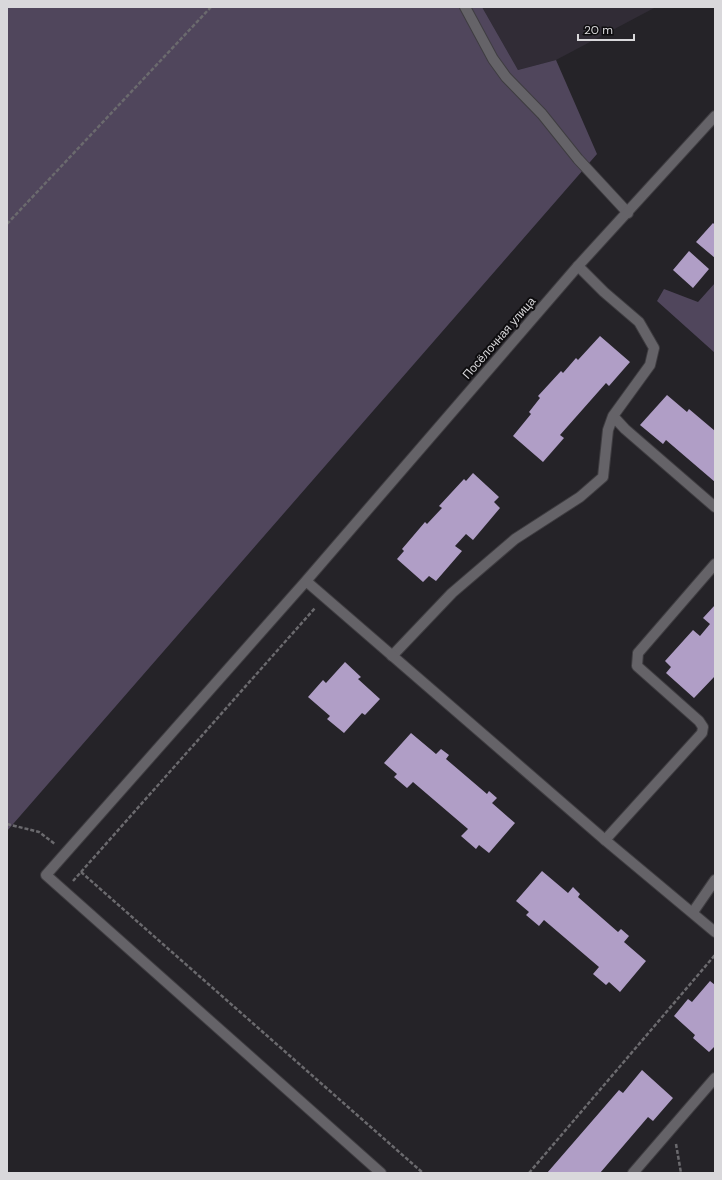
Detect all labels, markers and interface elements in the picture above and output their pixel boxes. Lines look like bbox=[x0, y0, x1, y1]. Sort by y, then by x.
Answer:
scale bar bbox=[578, 16, 634, 42]
text: 20 m bbox=[584, 22, 613, 38]
street label: Посёлочная улица bbox=[459, 293, 539, 382]

